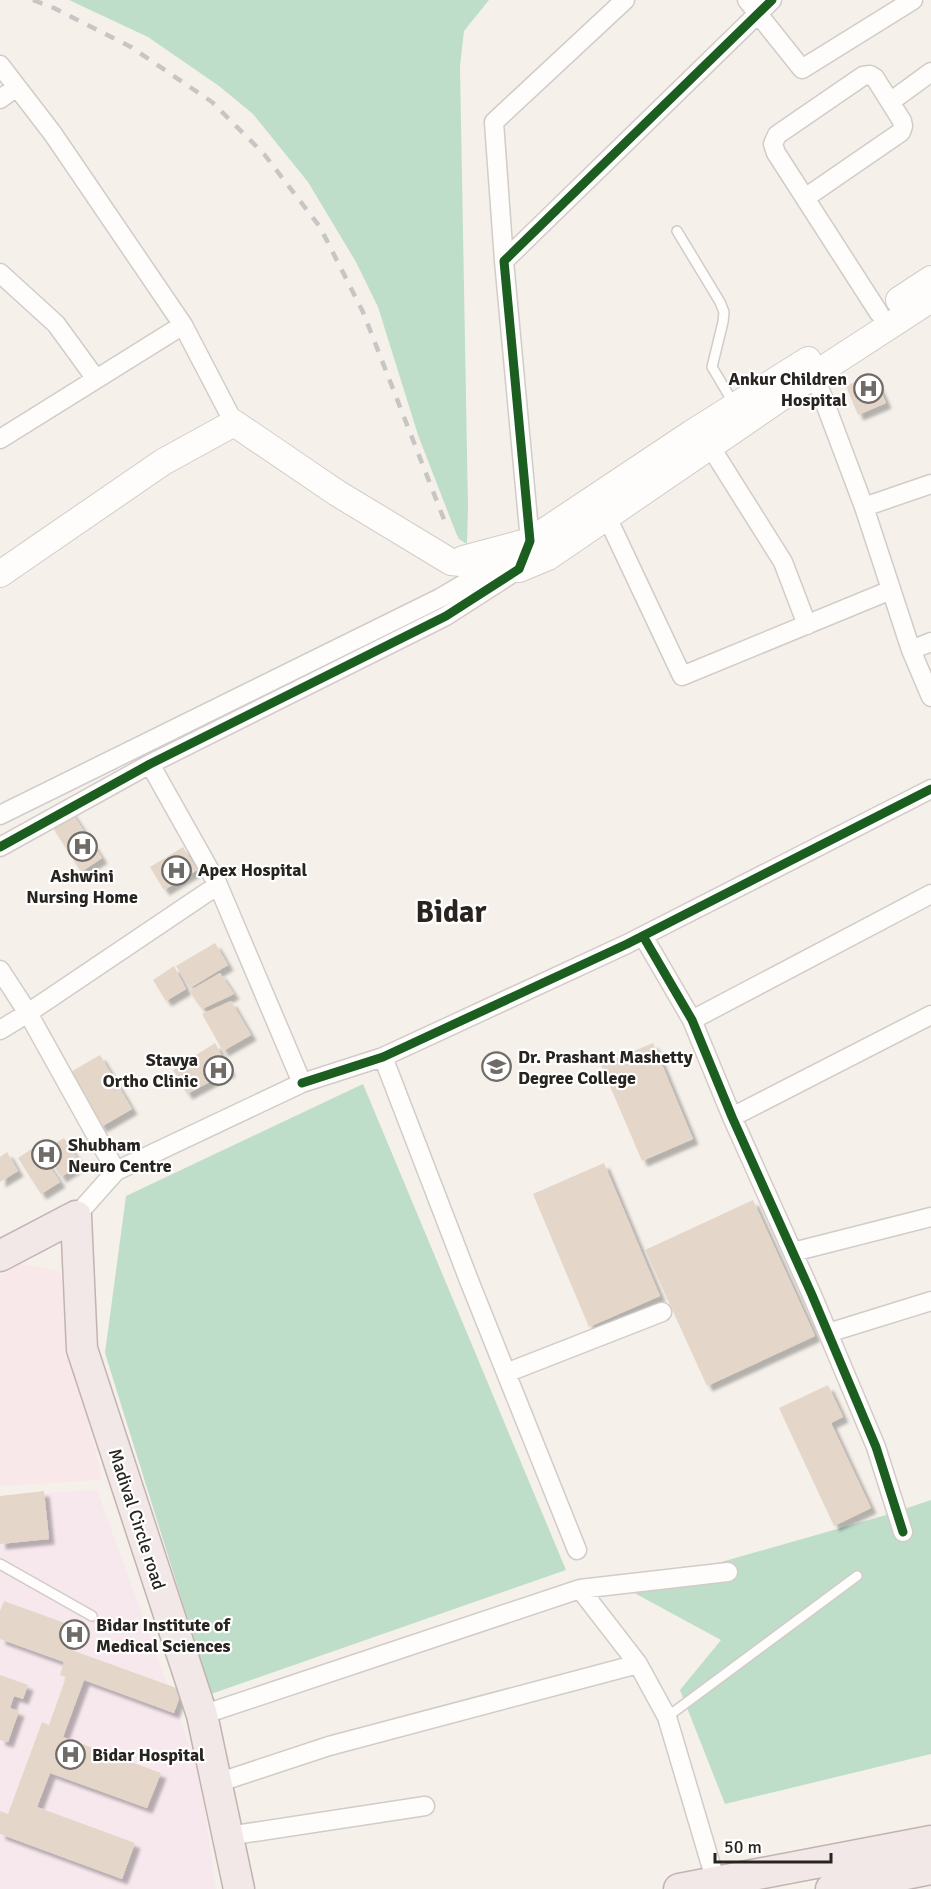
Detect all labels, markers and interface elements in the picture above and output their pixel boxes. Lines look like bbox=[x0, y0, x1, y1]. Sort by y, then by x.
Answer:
place label: Ankur Children Hospital bbox=[729, 368, 847, 411]
hospital icon: Ankur Children Hospital bbox=[852, 373, 884, 405]
hospital icon: Ashwini Nursing Home bbox=[66, 831, 98, 863]
hospital icon: Apex Hospital bbox=[161, 854, 193, 886]
place label: Apex Hospital bbox=[198, 859, 307, 881]
place label: Ashwini Nursing Home bbox=[26, 865, 138, 908]
district label: Bidar bbox=[416, 894, 486, 931]
place label: Dr. Prashant Mashetty Degree College bbox=[518, 1046, 693, 1089]
place label: Stavya Ortho Clinic bbox=[103, 1049, 198, 1092]
school or university icon: Dr. Prashant Mashetty Degree College bbox=[481, 1051, 513, 1083]
hospital icon: Stavya Ortho Clinic bbox=[203, 1054, 235, 1086]
place label: Shubham Neuro Centre bbox=[68, 1134, 172, 1177]
hospital icon: Shubham Neuro Centre bbox=[31, 1139, 63, 1171]
street label: Madival Circle road bbox=[104, 1446, 170, 1592]
place label: Bidar Institute of Medical Sciences bbox=[96, 1614, 231, 1657]
hospital icon: Bidar Institute of Medical Sciences bbox=[59, 1619, 91, 1651]
hospital icon: Bidar Hospital bbox=[55, 1739, 87, 1771]
place label: Bidar Hospital bbox=[92, 1744, 205, 1766]
scale bar bbox=[715, 1826, 830, 1864]
text: 50 m bbox=[724, 1836, 762, 1858]

